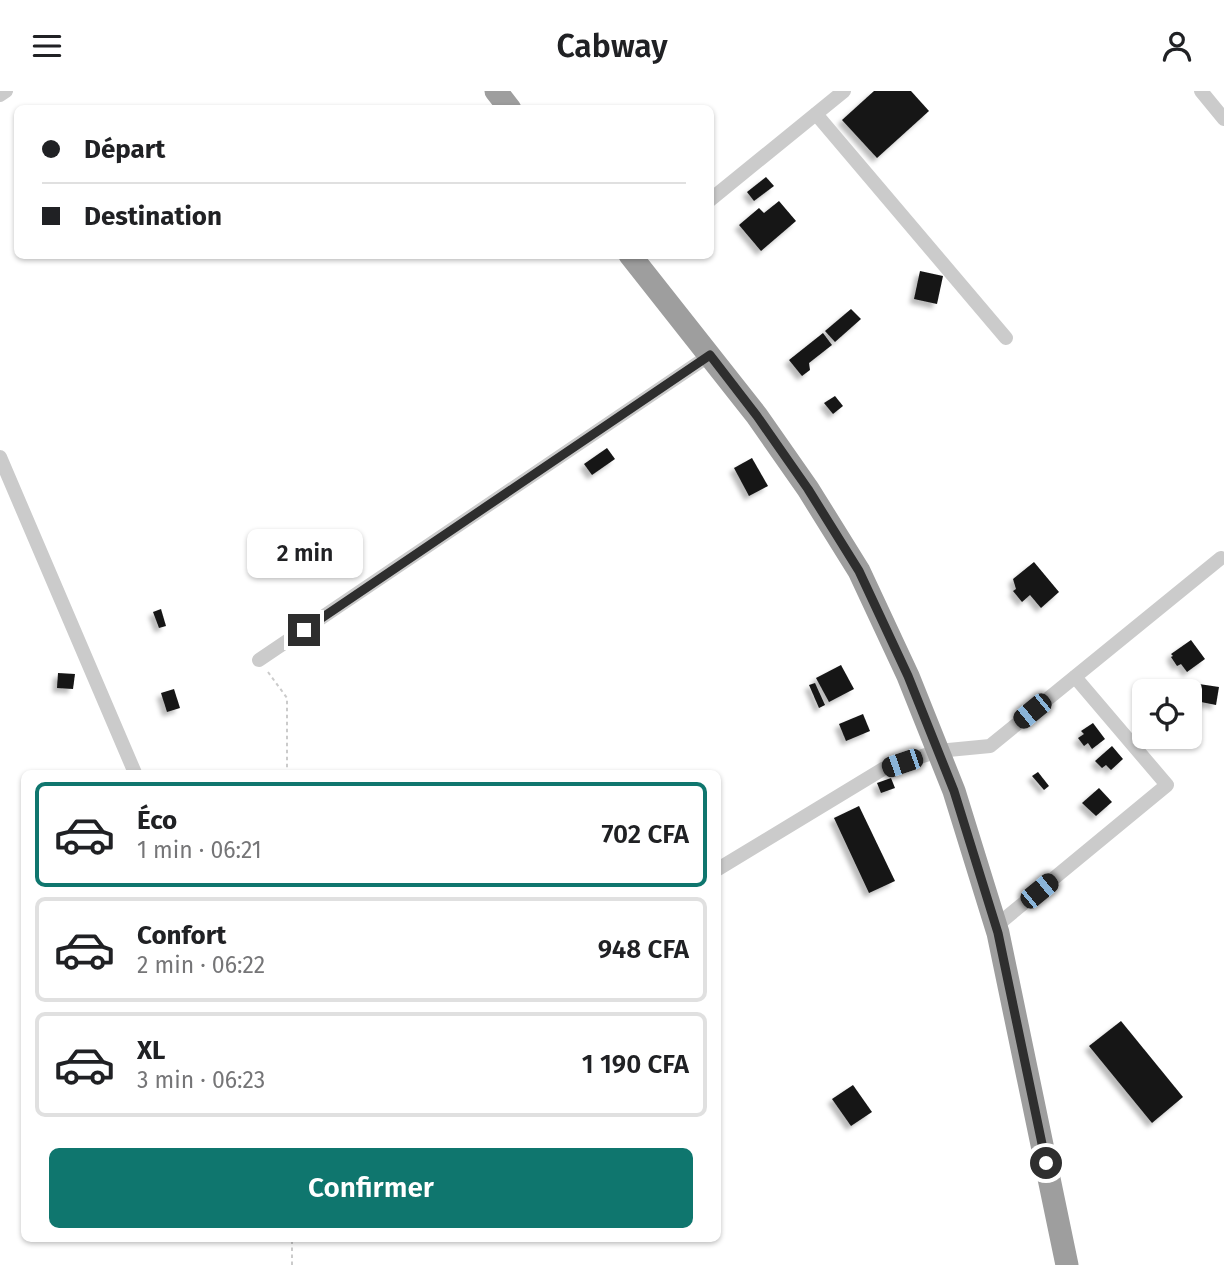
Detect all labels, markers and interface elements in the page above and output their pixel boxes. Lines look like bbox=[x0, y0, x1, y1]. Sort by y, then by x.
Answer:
icon: menu bbox=[28, 27, 66, 65]
text: Cabway bbox=[556, 27, 668, 65]
icon: person bbox=[1158, 27, 1196, 65]
text: Départ bbox=[84, 134, 165, 165]
text: Destination bbox=[84, 201, 222, 232]
callout: 2 min bbox=[246, 529, 362, 577]
text: 2 min bbox=[277, 539, 333, 567]
route end bbox=[288, 614, 320, 646]
map controls bbox=[1132, 679, 1202, 749]
button: locate bbox=[1132, 679, 1202, 749]
car bbox=[1010, 690, 1055, 732]
car bbox=[879, 746, 926, 780]
icon: car bbox=[53, 803, 116, 866]
text: Éco bbox=[137, 805, 177, 836]
text: 702 CFA bbox=[601, 819, 689, 850]
text: 1 min · 06:21 bbox=[137, 836, 262, 864]
car bbox=[1017, 870, 1062, 912]
icon: car bbox=[53, 918, 116, 981]
text: Confort bbox=[137, 920, 226, 951]
text: 948 CFA bbox=[598, 934, 689, 965]
text: 2 min · 06:22 bbox=[137, 951, 265, 979]
icon: car bbox=[53, 1033, 116, 1096]
text: XL bbox=[137, 1035, 165, 1066]
text: 1 190 CFA bbox=[582, 1049, 689, 1080]
text: 3 min · 06:23 bbox=[137, 1066, 265, 1094]
route start bbox=[1030, 1147, 1062, 1179]
button: Confirmer bbox=[49, 1148, 693, 1228]

